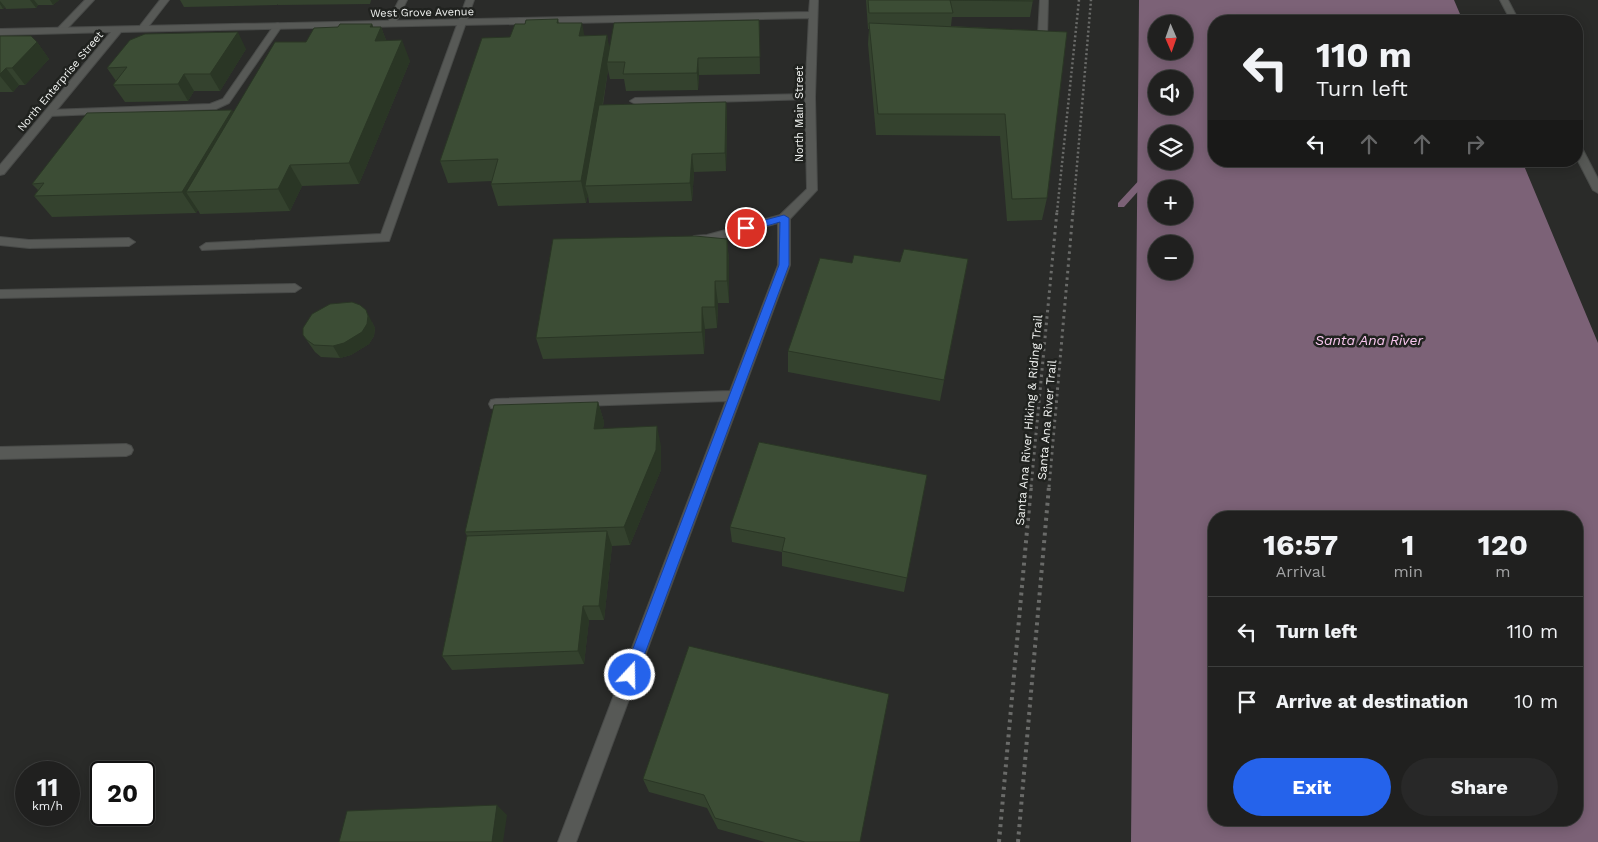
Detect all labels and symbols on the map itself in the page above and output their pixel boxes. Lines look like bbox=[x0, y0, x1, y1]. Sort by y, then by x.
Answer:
street label: West Grove Avenue bbox=[370, 5, 474, 20]
north arrow bbox=[1148, 15, 1192, 60]
street label: North Enterprise Street bbox=[15, 28, 106, 134]
street label: North Main Street bbox=[793, 66, 806, 162]
pin bbox=[725, 207, 767, 249]
street label: Santa Ana River Hiking & Riding Trail bbox=[1013, 314, 1045, 526]
water label: Santa Ana River bbox=[1315, 332, 1424, 348]
street label: Santa Ana River Trail bbox=[1035, 359, 1059, 481]
position arrow bbox=[603, 648, 655, 700]
speed limit sign: 20 bbox=[90, 761, 155, 826]

